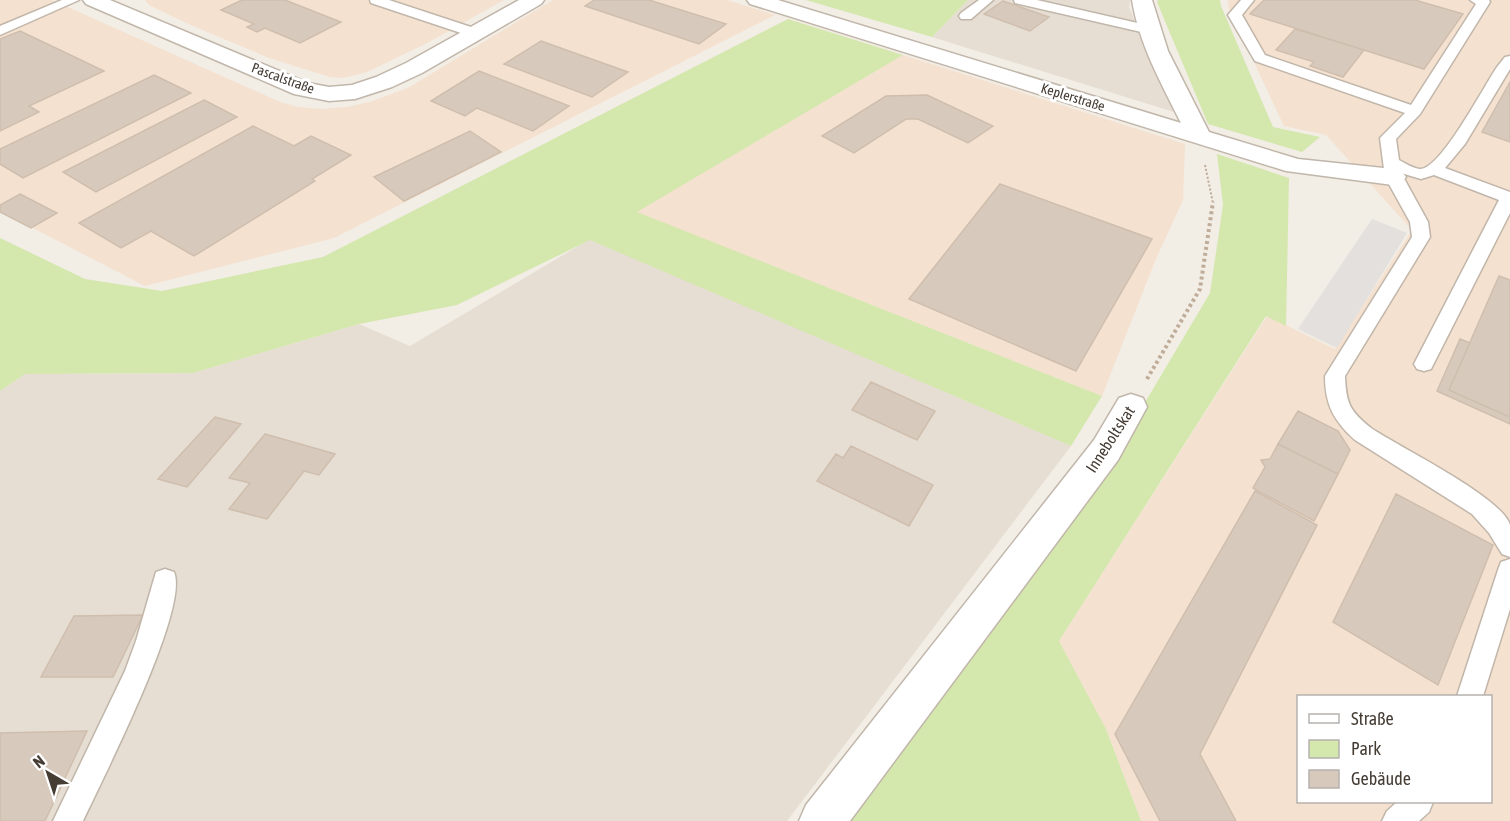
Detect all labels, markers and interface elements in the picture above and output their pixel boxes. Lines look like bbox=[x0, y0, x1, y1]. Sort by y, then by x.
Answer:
street label: Pascalstraße bbox=[249, 59, 317, 97]
street label: Keplerstraße bbox=[1039, 80, 1107, 114]
street label: Inneboltskat bbox=[1082, 402, 1138, 476]
legend bbox=[1297, 695, 1492, 803]
text: Straße bbox=[1351, 708, 1394, 729]
text: Park bbox=[1351, 738, 1381, 759]
north arrow bbox=[18, 743, 78, 803]
text: N bbox=[29, 751, 48, 771]
text: Gebäude bbox=[1351, 768, 1411, 789]

